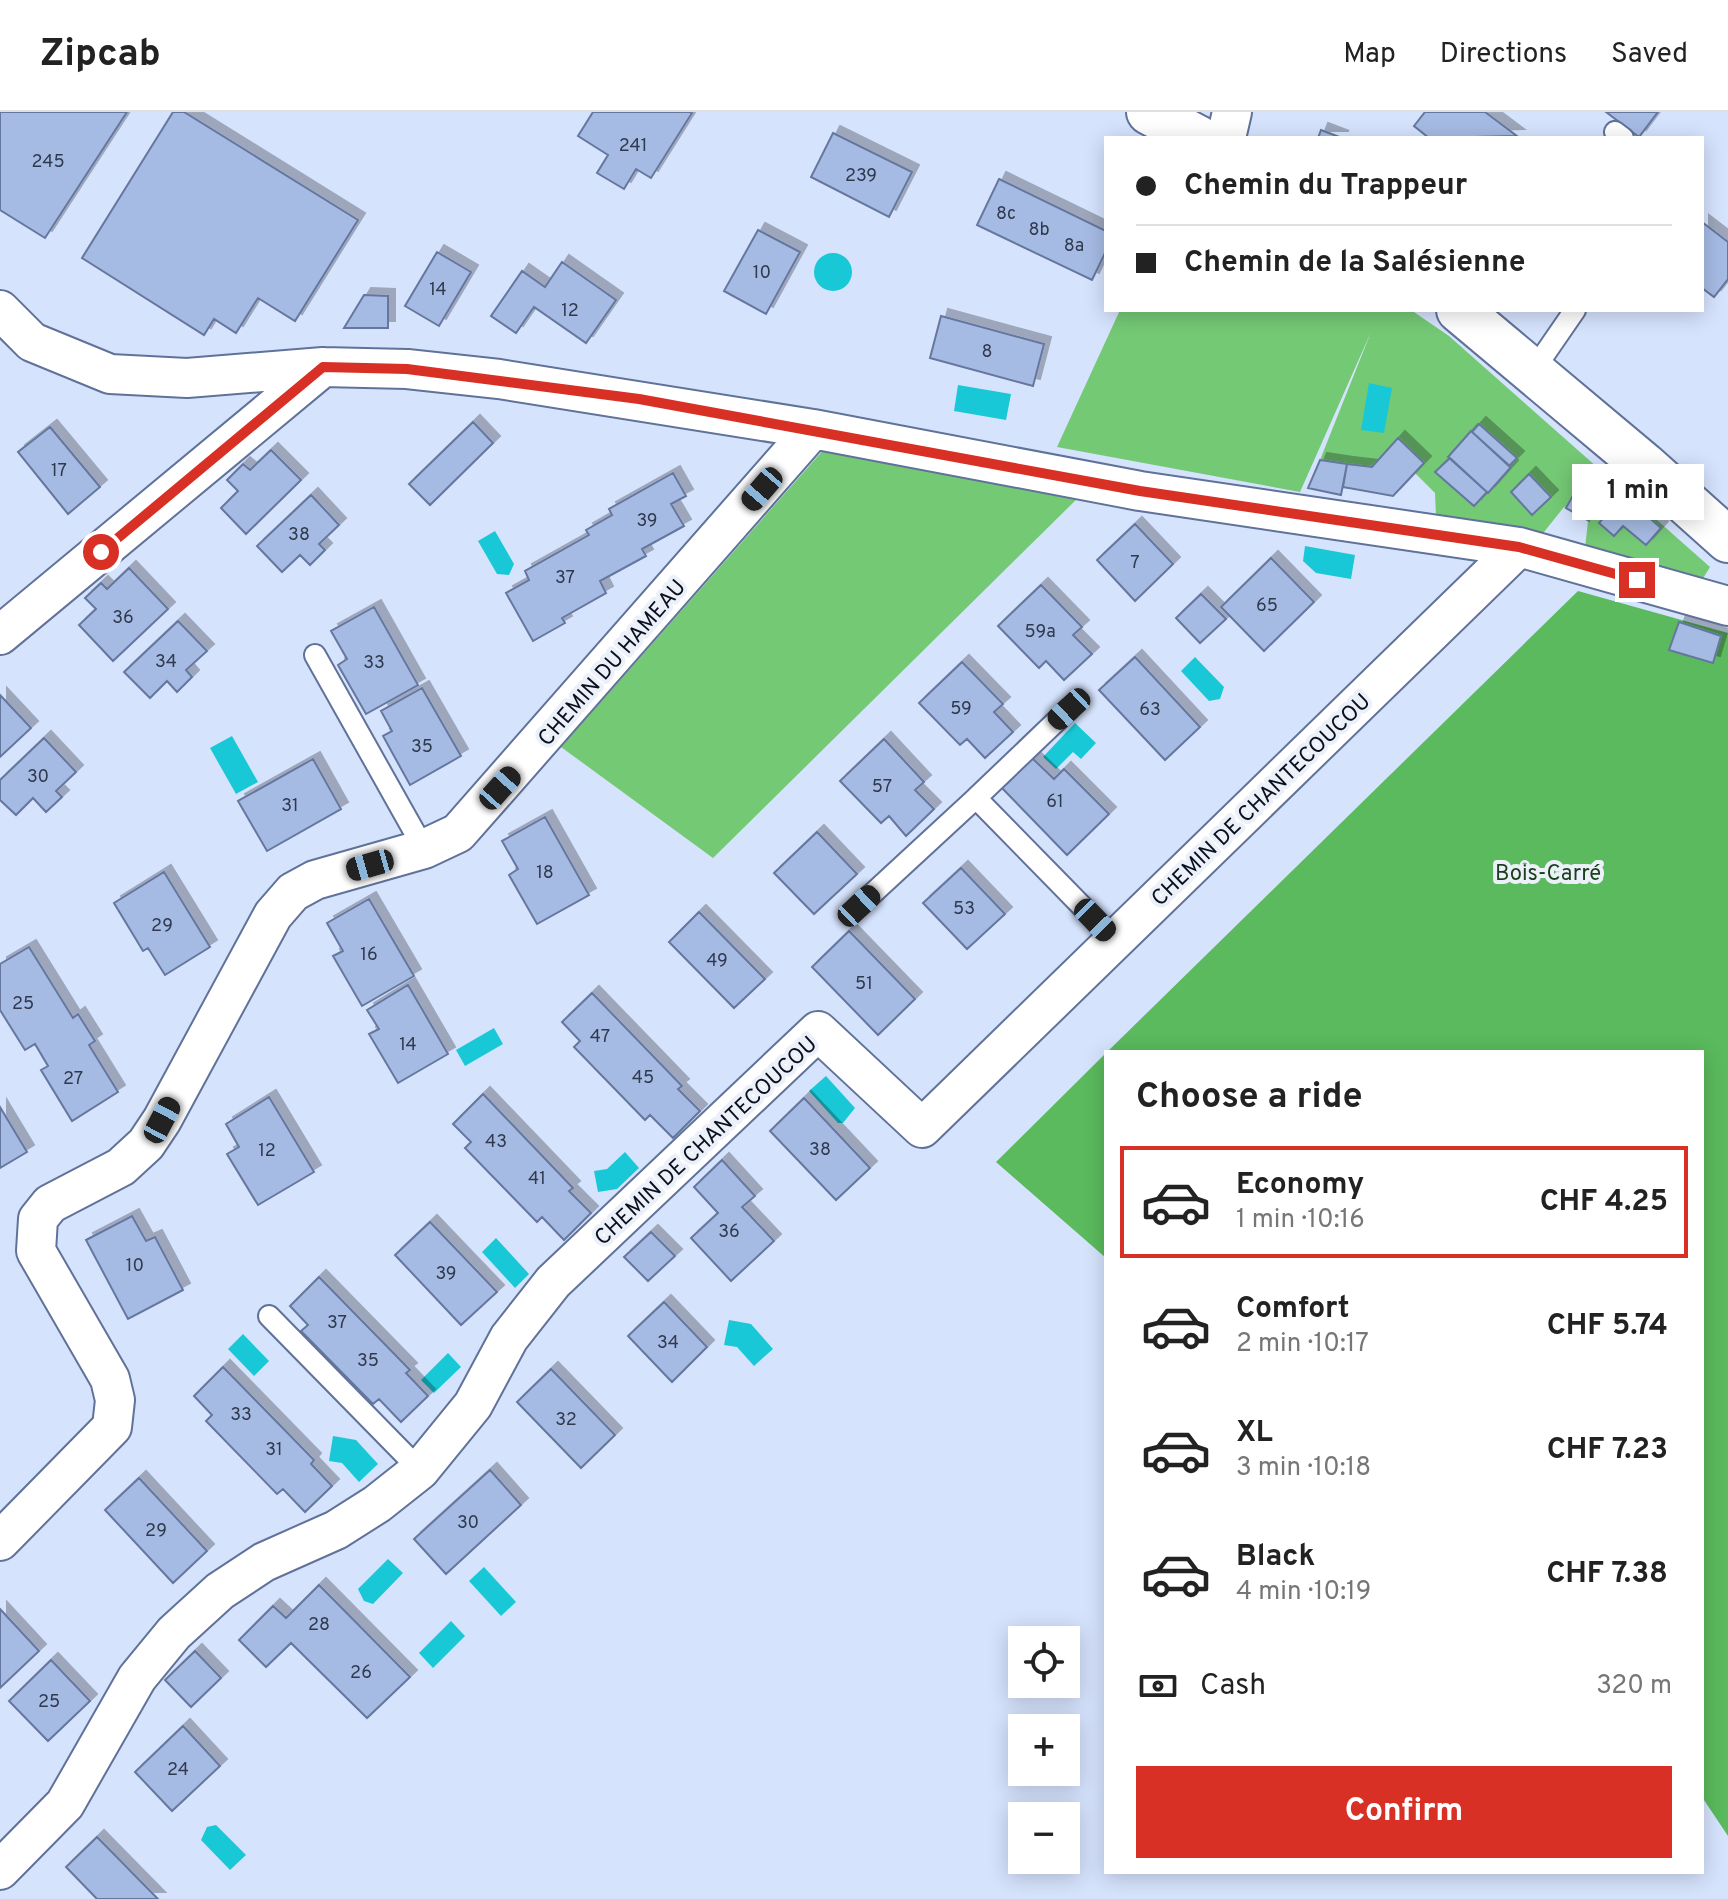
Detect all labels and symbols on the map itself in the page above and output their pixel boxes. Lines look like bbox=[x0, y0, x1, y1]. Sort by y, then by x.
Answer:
house number: 241 bbox=[619, 135, 647, 158]
house number: 245 bbox=[31, 151, 65, 174]
house number: 239 bbox=[845, 165, 877, 188]
house number: 8c bbox=[996, 203, 1016, 226]
house number: 8b bbox=[1028, 219, 1050, 242]
house number: 8a bbox=[1064, 235, 1084, 258]
house number: 10 bbox=[753, 262, 771, 285]
house number: 14 bbox=[429, 279, 447, 302]
house number: 12 bbox=[561, 300, 579, 323]
house number: 8 bbox=[982, 341, 993, 364]
house number: 17 bbox=[51, 460, 67, 483]
car bbox=[737, 463, 787, 515]
callout: 1 min bbox=[1571, 464, 1703, 520]
house number: 39 bbox=[636, 510, 658, 533]
house number: 38 bbox=[288, 524, 310, 547]
route start bbox=[83, 534, 119, 570]
house number: 7 bbox=[1130, 552, 1140, 575]
route end bbox=[1619, 562, 1655, 598]
house number: 37 bbox=[555, 567, 575, 590]
street label: CHEMIN DU HAMEAU bbox=[533, 575, 693, 752]
house number: 65 bbox=[1256, 595, 1278, 618]
house number: 36 bbox=[112, 607, 134, 630]
house number: 59a bbox=[1024, 621, 1056, 644]
house number: 34 bbox=[155, 651, 177, 674]
house number: 33 bbox=[363, 652, 385, 675]
car bbox=[1043, 684, 1095, 734]
street label: CHEMIN DE CHANTECOUCOU bbox=[1146, 689, 1377, 913]
house number: 59 bbox=[950, 698, 972, 721]
house number: 63 bbox=[1139, 699, 1161, 722]
house number: 35 bbox=[411, 736, 433, 759]
car bbox=[475, 762, 525, 814]
house number: 30 bbox=[27, 766, 49, 789]
house number: 57 bbox=[872, 776, 892, 799]
house number: 61 bbox=[1046, 791, 1064, 814]
house number: 31 bbox=[281, 795, 299, 818]
car bbox=[344, 847, 396, 883]
park label: Bois-Carré bbox=[1495, 861, 1601, 888]
house number: 18 bbox=[536, 862, 554, 885]
car bbox=[833, 881, 885, 931]
car bbox=[1070, 894, 1120, 946]
house number: 53 bbox=[953, 898, 975, 921]
house number: 29 bbox=[151, 915, 173, 938]
house number: 16 bbox=[360, 944, 378, 967]
house number: 49 bbox=[706, 950, 728, 973]
house number: 51 bbox=[855, 973, 873, 996]
house number: 25 bbox=[12, 993, 34, 1016]
house number: 47 bbox=[590, 1026, 610, 1049]
street label: CHEMIN DE CHANTECOUCOU bbox=[590, 1032, 824, 1252]
house number: 14 bbox=[399, 1034, 417, 1057]
house number: 45 bbox=[632, 1067, 654, 1090]
house number: 27 bbox=[63, 1068, 83, 1091]
car bbox=[140, 1093, 184, 1147]
house number: 43 bbox=[485, 1131, 507, 1154]
house number: 38 bbox=[809, 1139, 831, 1162]
house number: 12 bbox=[258, 1140, 276, 1163]
house number: 41 bbox=[528, 1168, 546, 1191]
house number: 36 bbox=[718, 1221, 740, 1244]
house number: 10 bbox=[126, 1255, 144, 1278]
house number: 39 bbox=[435, 1263, 457, 1286]
house number: 37 bbox=[327, 1312, 347, 1335]
house number: 34 bbox=[657, 1332, 679, 1355]
house number: 35 bbox=[357, 1350, 379, 1373]
house number: 33 bbox=[230, 1404, 252, 1427]
house number: 32 bbox=[555, 1409, 577, 1432]
house number: 31 bbox=[265, 1439, 283, 1462]
house number: 30 bbox=[457, 1512, 479, 1535]
house number: 29 bbox=[145, 1520, 167, 1543]
house number: 28 bbox=[308, 1614, 330, 1637]
house number: 26 bbox=[350, 1662, 372, 1685]
house number: 25 bbox=[38, 1691, 60, 1714]
house number: 24 bbox=[167, 1759, 189, 1782]

